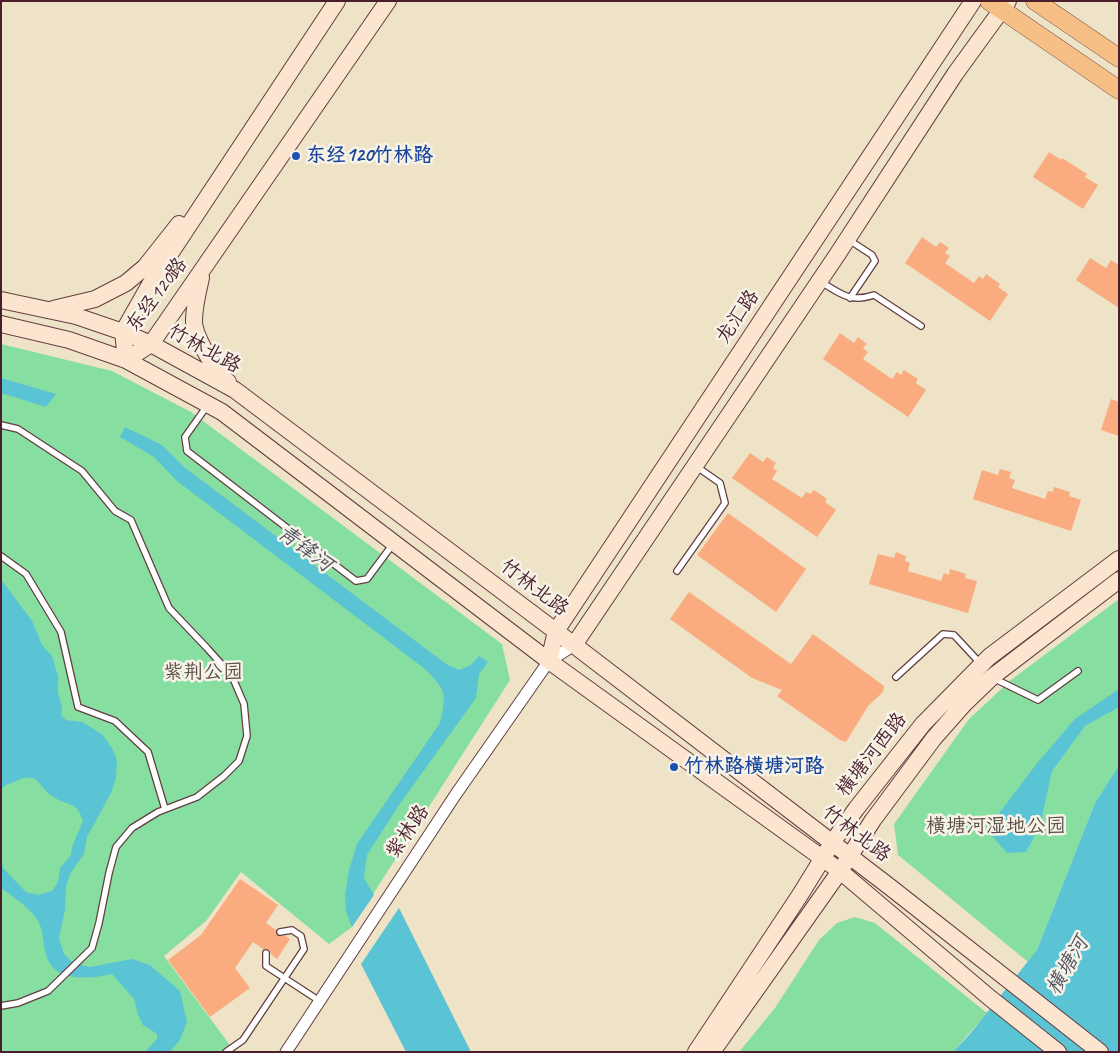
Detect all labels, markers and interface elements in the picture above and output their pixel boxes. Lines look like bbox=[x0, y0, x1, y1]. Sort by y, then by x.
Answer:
place label: 东经120竹林路 bbox=[306, 144, 433, 168]
marker: 东经120竹林路 bbox=[290, 150, 302, 162]
street label: 东经120路 bbox=[121, 253, 193, 337]
street label: 龙汇路 bbox=[711, 285, 765, 349]
street label: 竹林北路 bbox=[163, 319, 245, 379]
water label: 青锋河 bbox=[272, 520, 338, 578]
street label: 竹林北路 bbox=[495, 554, 573, 622]
park label: 紫荆公园 bbox=[163, 661, 243, 685]
street label: 横塘河西路 bbox=[832, 708, 912, 802]
place label: 竹林路横塘河路 bbox=[684, 755, 824, 779]
marker: 竹林路横塘河路 bbox=[668, 761, 680, 773]
street label: 紫林路 bbox=[381, 800, 435, 864]
street label: 竹林北路 bbox=[817, 800, 895, 868]
park label: 横塘河湿地公园 bbox=[926, 815, 1066, 839]
water label: 横塘河 bbox=[1041, 932, 1095, 1000]

